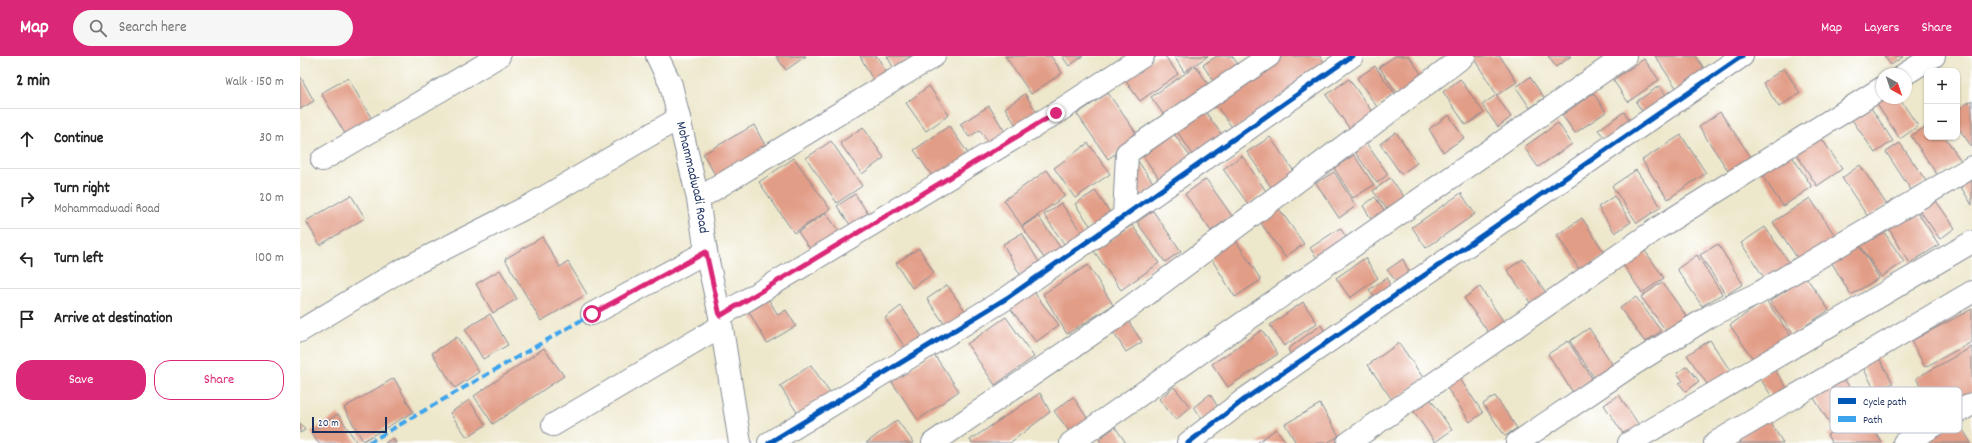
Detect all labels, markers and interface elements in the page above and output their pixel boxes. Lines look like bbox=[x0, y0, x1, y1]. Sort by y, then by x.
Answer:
search box bbox=[73, 10, 353, 46]
text: Map bbox=[20, 15, 49, 42]
icon: search bbox=[87, 17, 109, 39]
text: Search here bbox=[119, 17, 187, 39]
text: Map bbox=[1821, 18, 1842, 38]
text: Layers bbox=[1864, 18, 1899, 38]
text: Share bbox=[1921, 18, 1952, 38]
north arrow bbox=[1876, 68, 1912, 104]
map controls bbox=[1924, 68, 1960, 140]
button: + bbox=[1924, 68, 1960, 104]
text: 2 min bbox=[16, 70, 50, 94]
text: Walk · 150 m bbox=[225, 73, 284, 92]
route end bbox=[1047, 104, 1065, 122]
button: − bbox=[1924, 104, 1960, 140]
street label: Mohammadwadi Road bbox=[670, 119, 713, 235]
icon: ahead bbox=[16, 128, 38, 150]
text: Continue bbox=[54, 128, 103, 150]
text: 30 m bbox=[259, 129, 284, 148]
text: Turn right bbox=[54, 178, 110, 200]
icon: right bbox=[16, 188, 38, 210]
text: 20 m bbox=[259, 189, 284, 208]
text: Mohammadwadi Road bbox=[54, 200, 160, 219]
icon: left bbox=[16, 248, 38, 270]
text: Turn left bbox=[54, 248, 103, 270]
text: 100 m bbox=[255, 249, 284, 268]
route start bbox=[583, 305, 601, 323]
icon: arrive bbox=[16, 308, 38, 330]
text: Arrive at destination bbox=[54, 308, 172, 330]
button: Save bbox=[16, 360, 146, 400]
button: Share bbox=[154, 360, 284, 400]
legend bbox=[1830, 387, 1962, 433]
text: Cycle path bbox=[1863, 395, 1907, 411]
text: Path bbox=[1863, 413, 1882, 429]
scale bar bbox=[312, 415, 387, 434]
text: 20 m bbox=[318, 416, 339, 432]

